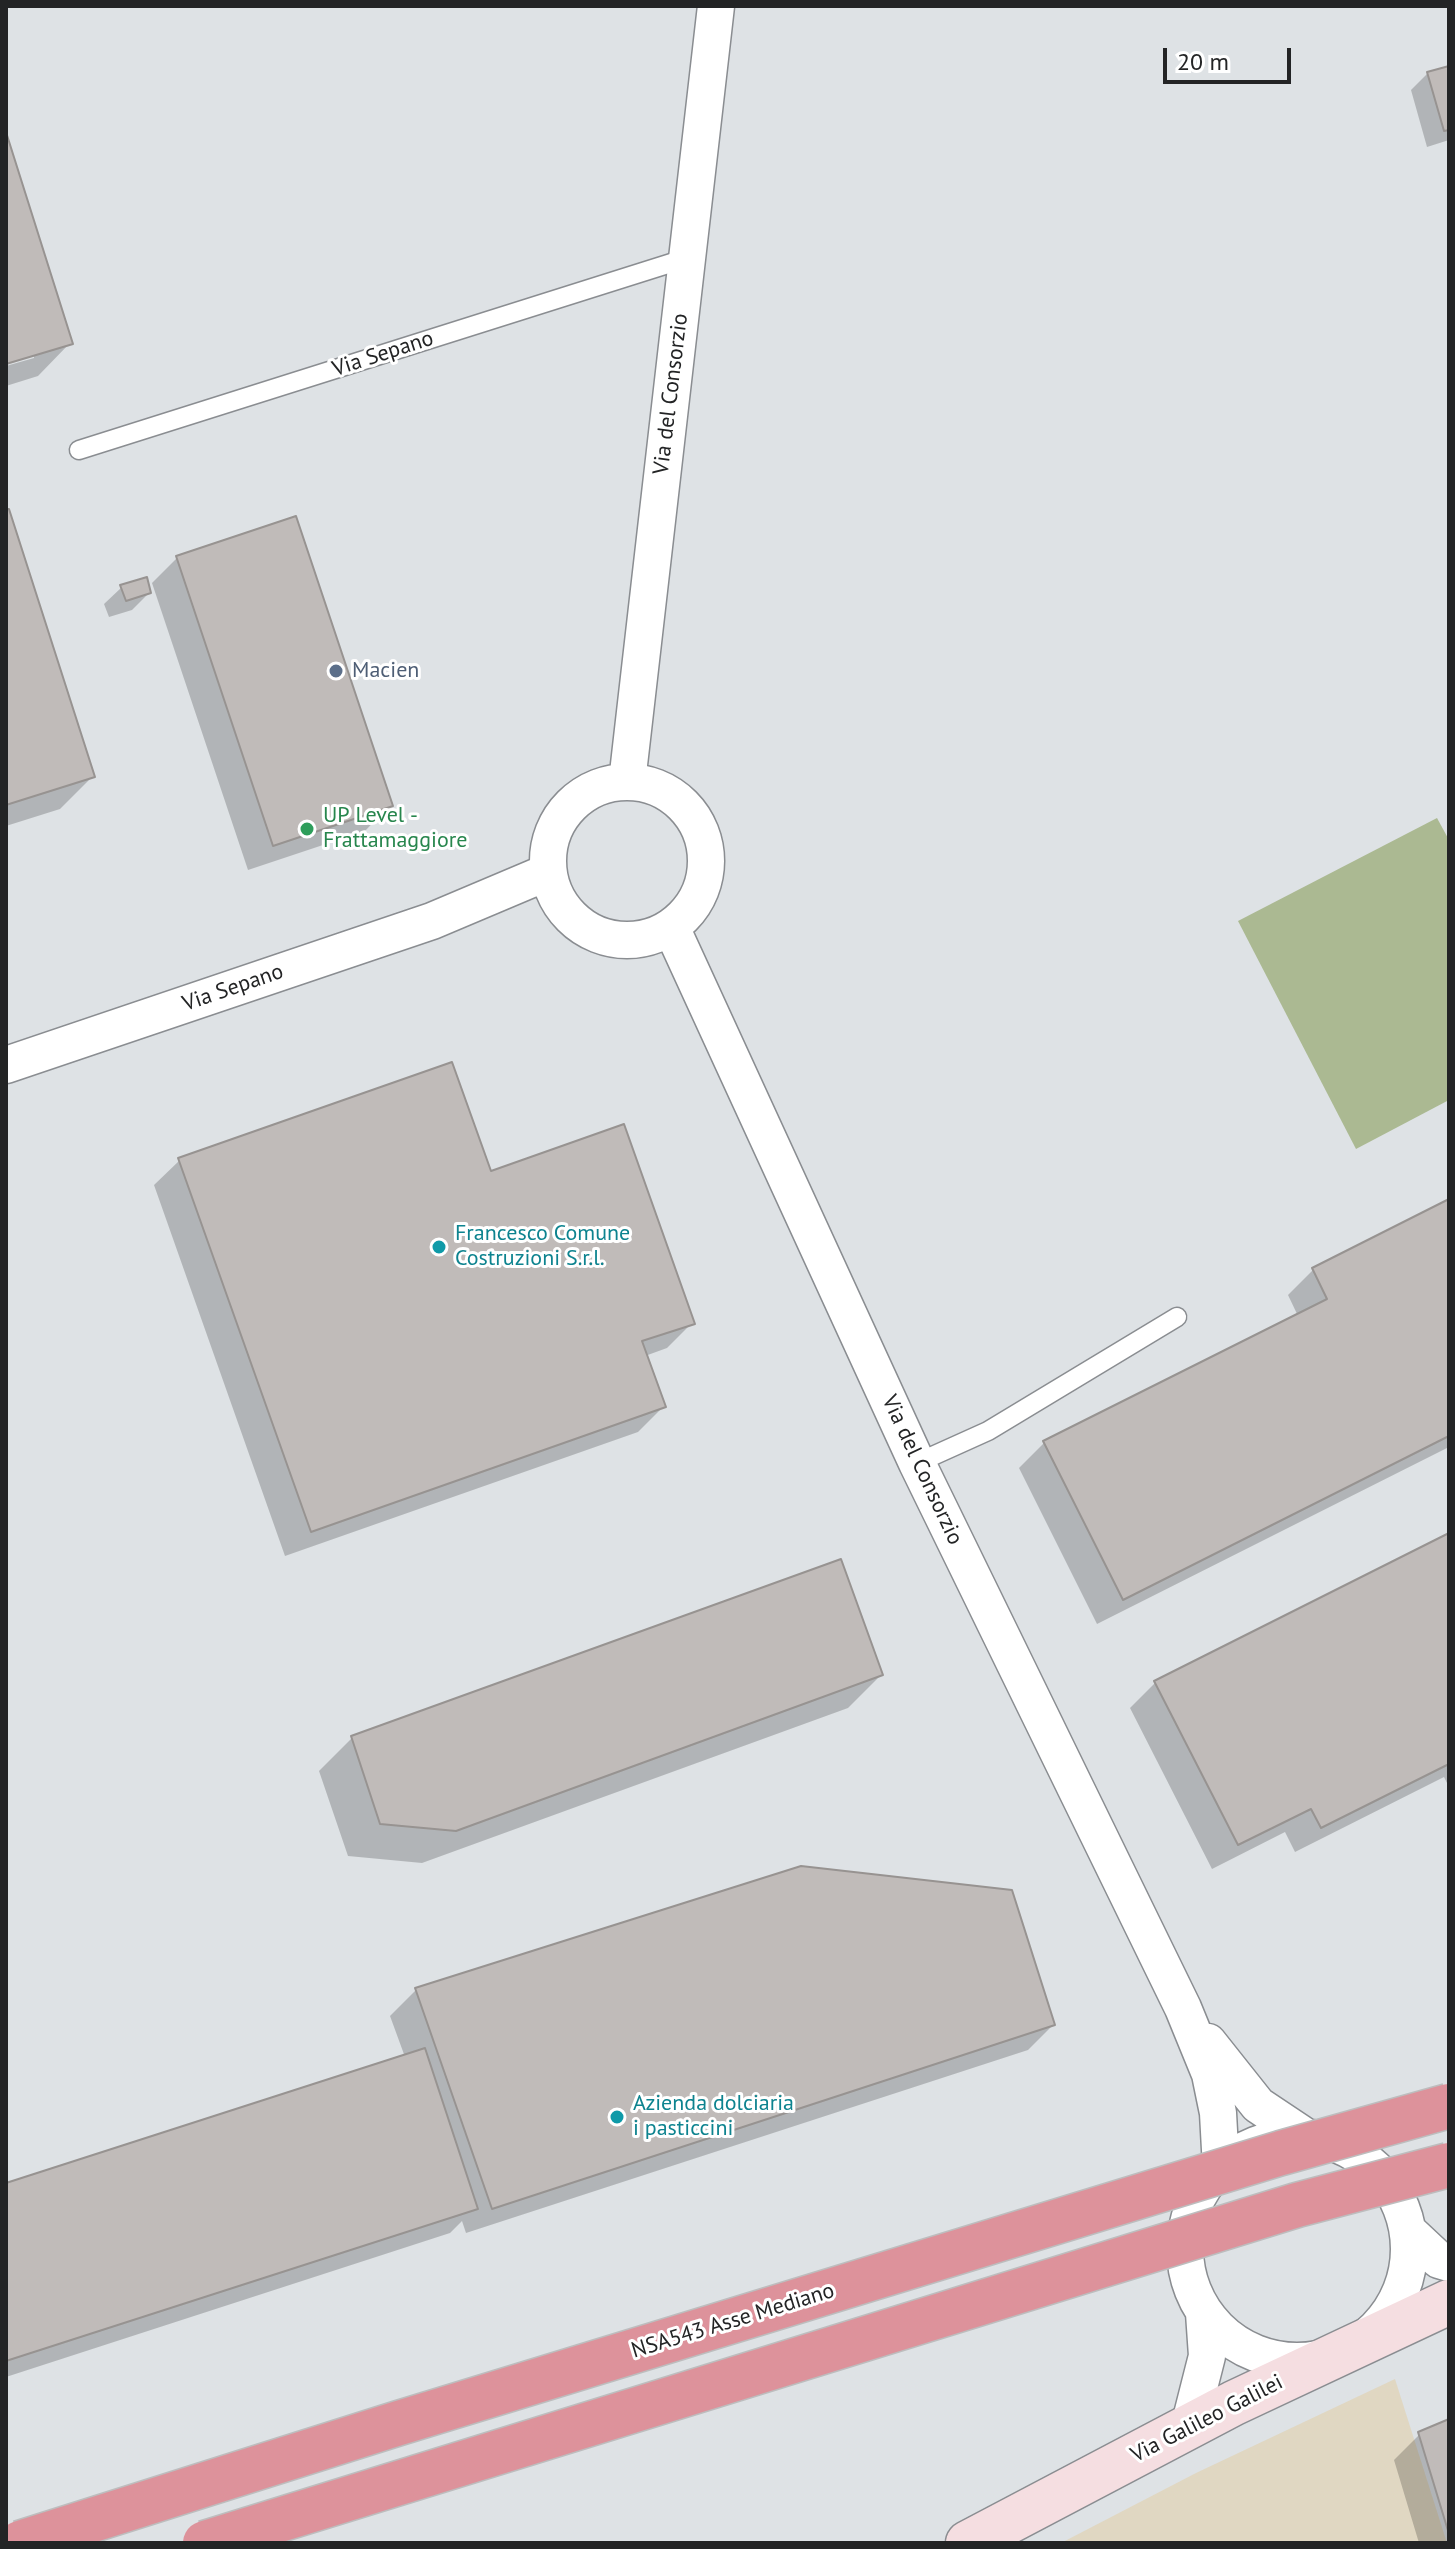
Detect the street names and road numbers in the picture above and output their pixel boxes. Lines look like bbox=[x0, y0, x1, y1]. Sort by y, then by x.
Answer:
street label: Via del Consorzio bbox=[648, 312, 694, 476]
street label: Via Sepano bbox=[329, 325, 437, 383]
street label: Via Sepano bbox=[179, 958, 287, 1018]
street label: Via del Consorzio bbox=[876, 1391, 968, 1549]
street label: NSA543 Asse Mediano bbox=[628, 2278, 838, 2364]
street label: Via Galileo Galilei bbox=[1127, 2369, 1287, 2469]

